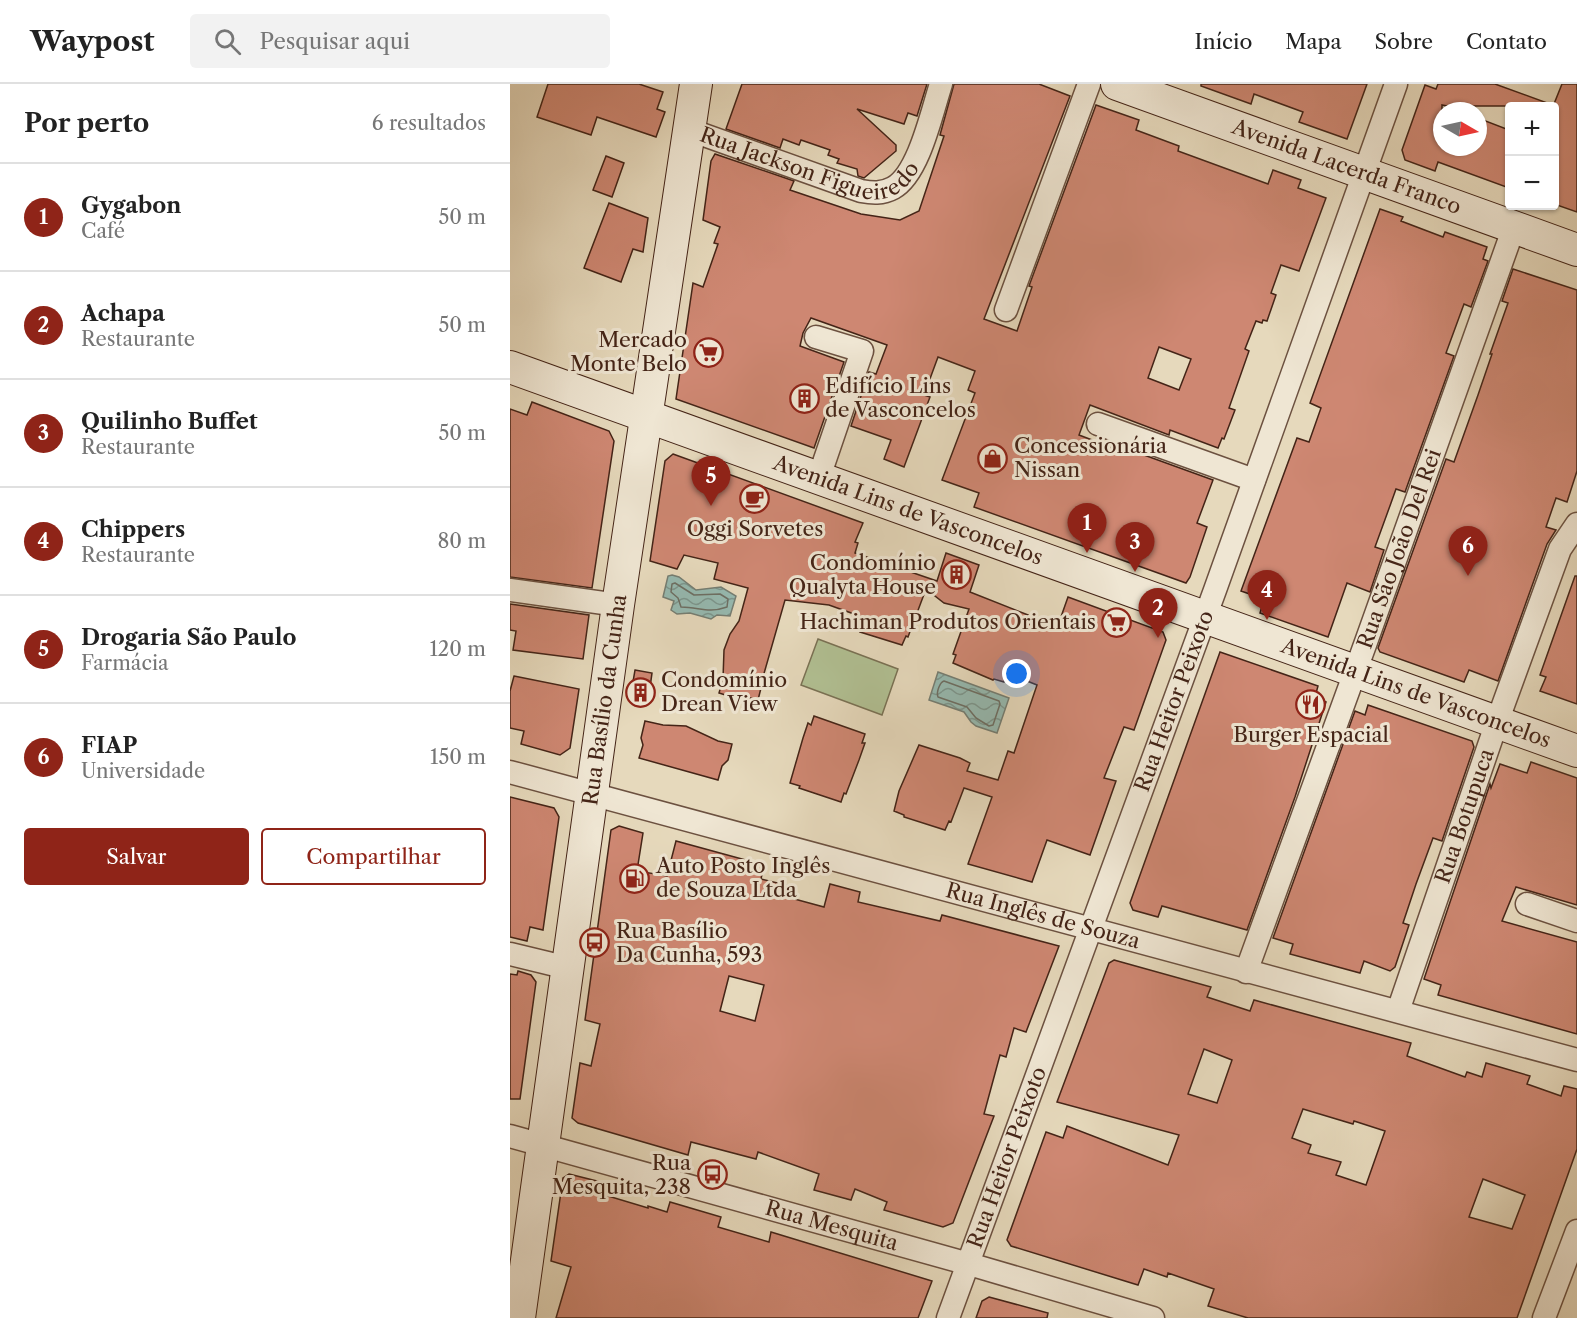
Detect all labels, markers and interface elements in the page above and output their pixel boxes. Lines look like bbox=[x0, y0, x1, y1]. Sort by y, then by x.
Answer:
search box bbox=[190, 14, 610, 68]
text: Waypost bbox=[30, 24, 154, 58]
icon: search bbox=[211, 25, 244, 58]
text: Pesquisar aqui bbox=[259, 28, 410, 55]
text: Início bbox=[1195, 29, 1252, 54]
text: Mapa bbox=[1285, 29, 1342, 54]
text: Sobre bbox=[1375, 29, 1433, 54]
text: Contato bbox=[1466, 29, 1547, 54]
north arrow bbox=[1433, 102, 1487, 156]
map controls bbox=[1505, 102, 1559, 210]
button: + bbox=[1505, 102, 1559, 156]
text: Por perto bbox=[24, 107, 149, 139]
text: 6 resultados bbox=[372, 111, 486, 135]
street label: Avenida Lacerda Franco bbox=[1228, 113, 1465, 219]
street label: Rua Jackson Figueiredo bbox=[697, 122, 924, 205]
button: − bbox=[1505, 156, 1559, 210]
text: Gygabon bbox=[81, 192, 181, 219]
text: 1 bbox=[39, 205, 48, 229]
text: 50 m bbox=[439, 205, 486, 229]
text: Café bbox=[81, 219, 125, 243]
text: Achapa bbox=[81, 300, 165, 327]
text: 2 bbox=[38, 313, 49, 337]
text: 50 m bbox=[439, 313, 486, 337]
text: Restaurante bbox=[81, 327, 195, 351]
place label: Mercado Monte Belo bbox=[570, 327, 687, 376]
supermarket icon: Mercado Monte Belo bbox=[692, 336, 724, 368]
place label: Edifício Lins de Vasconcelos bbox=[825, 373, 976, 422]
building icon: Edifício Lins de Vasconcelos bbox=[788, 382, 820, 414]
text: Quilinho Buffet bbox=[81, 408, 258, 435]
text: 3 bbox=[38, 421, 49, 445]
text: 50 m bbox=[439, 421, 486, 445]
place label: Concessionária Nissan bbox=[1014, 433, 1168, 482]
text: Restaurante bbox=[81, 435, 195, 459]
shop icon: Concessionária Nissan bbox=[977, 442, 1009, 474]
street label: Rua São João Del Rei bbox=[1352, 445, 1446, 652]
street label: Avenida Lins de Vasconcelos bbox=[769, 449, 1046, 570]
pin: 5 bbox=[692, 456, 730, 506]
cafe icon: Oggi Sorvetes bbox=[739, 482, 771, 514]
pin: 1 bbox=[1068, 504, 1106, 553]
text: Chippers bbox=[81, 516, 185, 543]
place label: Oggi Sorvetes bbox=[687, 516, 823, 541]
pin: 3 bbox=[1116, 522, 1154, 572]
pin: 6 bbox=[1448, 526, 1488, 576]
text: 4 bbox=[38, 529, 49, 553]
text: 80 m bbox=[438, 529, 486, 553]
text: Restaurante bbox=[81, 543, 195, 567]
place label: Condomínio Qualyta House bbox=[789, 550, 936, 599]
building icon: Condomínio Qualyta House bbox=[941, 559, 973, 591]
pin: 4 bbox=[1248, 570, 1287, 620]
pin: 2 bbox=[1138, 588, 1178, 638]
street label: Rua Basílio da Cunha bbox=[577, 592, 632, 807]
supermarket icon: Hachiman Produtos Orientais bbox=[1101, 606, 1133, 638]
street label: Rua Heitor Peixoto bbox=[1129, 607, 1218, 795]
place label: Hachiman Produtos Orientais bbox=[799, 609, 1096, 634]
text: Drogaria São Paulo bbox=[81, 624, 296, 651]
street label: Avenida Lins de Vasconcelos bbox=[1277, 632, 1554, 753]
text: 5 bbox=[38, 637, 49, 661]
text: 120 m bbox=[429, 637, 486, 661]
text: Farmácia bbox=[81, 651, 169, 675]
your location bbox=[1002, 659, 1031, 688]
place label: Condomínio Drean View bbox=[661, 667, 787, 716]
building icon: Condomínio Drean View bbox=[624, 676, 656, 708]
restaurant icon: Burger Espacial bbox=[1295, 688, 1327, 720]
place label: Burger Espacial bbox=[1233, 722, 1389, 747]
text: FIAP bbox=[81, 732, 137, 759]
street label: Rua Botupuca bbox=[1430, 744, 1499, 887]
text: 6 bbox=[38, 745, 49, 769]
text: 150 m bbox=[430, 745, 486, 769]
text: Universidade bbox=[81, 759, 205, 783]
button: Salvar bbox=[24, 828, 249, 885]
button: Compartilhar bbox=[261, 828, 486, 885]
place label: Auto Posto Inglês de Souza Ltda bbox=[655, 853, 831, 902]
fuel station icon: Auto Posto Inglês de Souza Ltda bbox=[619, 862, 651, 894]
street label: Rua Inglês de Souza bbox=[943, 877, 1144, 954]
place label: Rua Basílio Da Cunha, 593 bbox=[616, 918, 762, 967]
bus stop icon: Rua Basílio Da Cunha, 593 bbox=[579, 927, 611, 959]
street label: Rua Heitor Peixoto bbox=[962, 1063, 1051, 1251]
place label: Rua Mesquita, 238 bbox=[552, 1150, 692, 1199]
bus stop icon: Rua Mesquita, 238 bbox=[696, 1159, 728, 1191]
street label: Rua Mesquita bbox=[763, 1195, 902, 1256]

